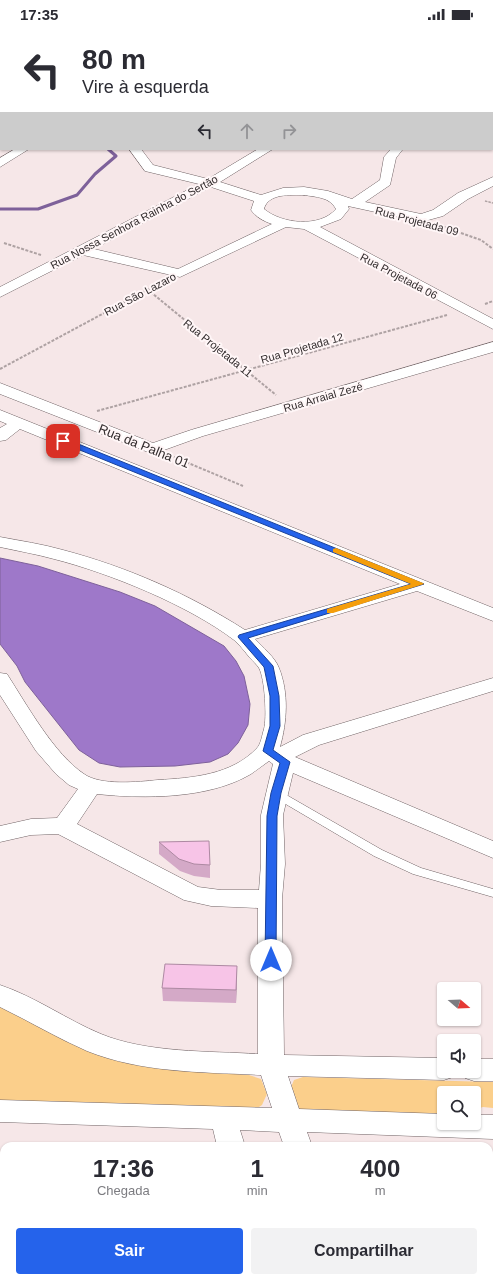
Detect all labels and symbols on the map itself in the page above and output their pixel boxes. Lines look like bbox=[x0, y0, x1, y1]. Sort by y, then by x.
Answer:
street label: Rua Nossa Senhora Rainha do Sertão bbox=[48, 173, 220, 271]
street label: Rua Projetada 09 bbox=[374, 204, 460, 238]
street label: Rua Projetada 06 bbox=[358, 251, 440, 301]
street label: Rua São Lazaro bbox=[102, 270, 178, 318]
street label: Rua Projetada 11 bbox=[181, 317, 255, 379]
street label: Rua Projetada 12 bbox=[259, 330, 345, 366]
street label: Rua Arraial Zezé bbox=[282, 380, 364, 414]
street label: Rua da Palha 01 bbox=[96, 421, 192, 471]
pin bbox=[46, 424, 80, 458]
position arrow bbox=[250, 939, 292, 981]
north arrow bbox=[437, 982, 481, 1026]

